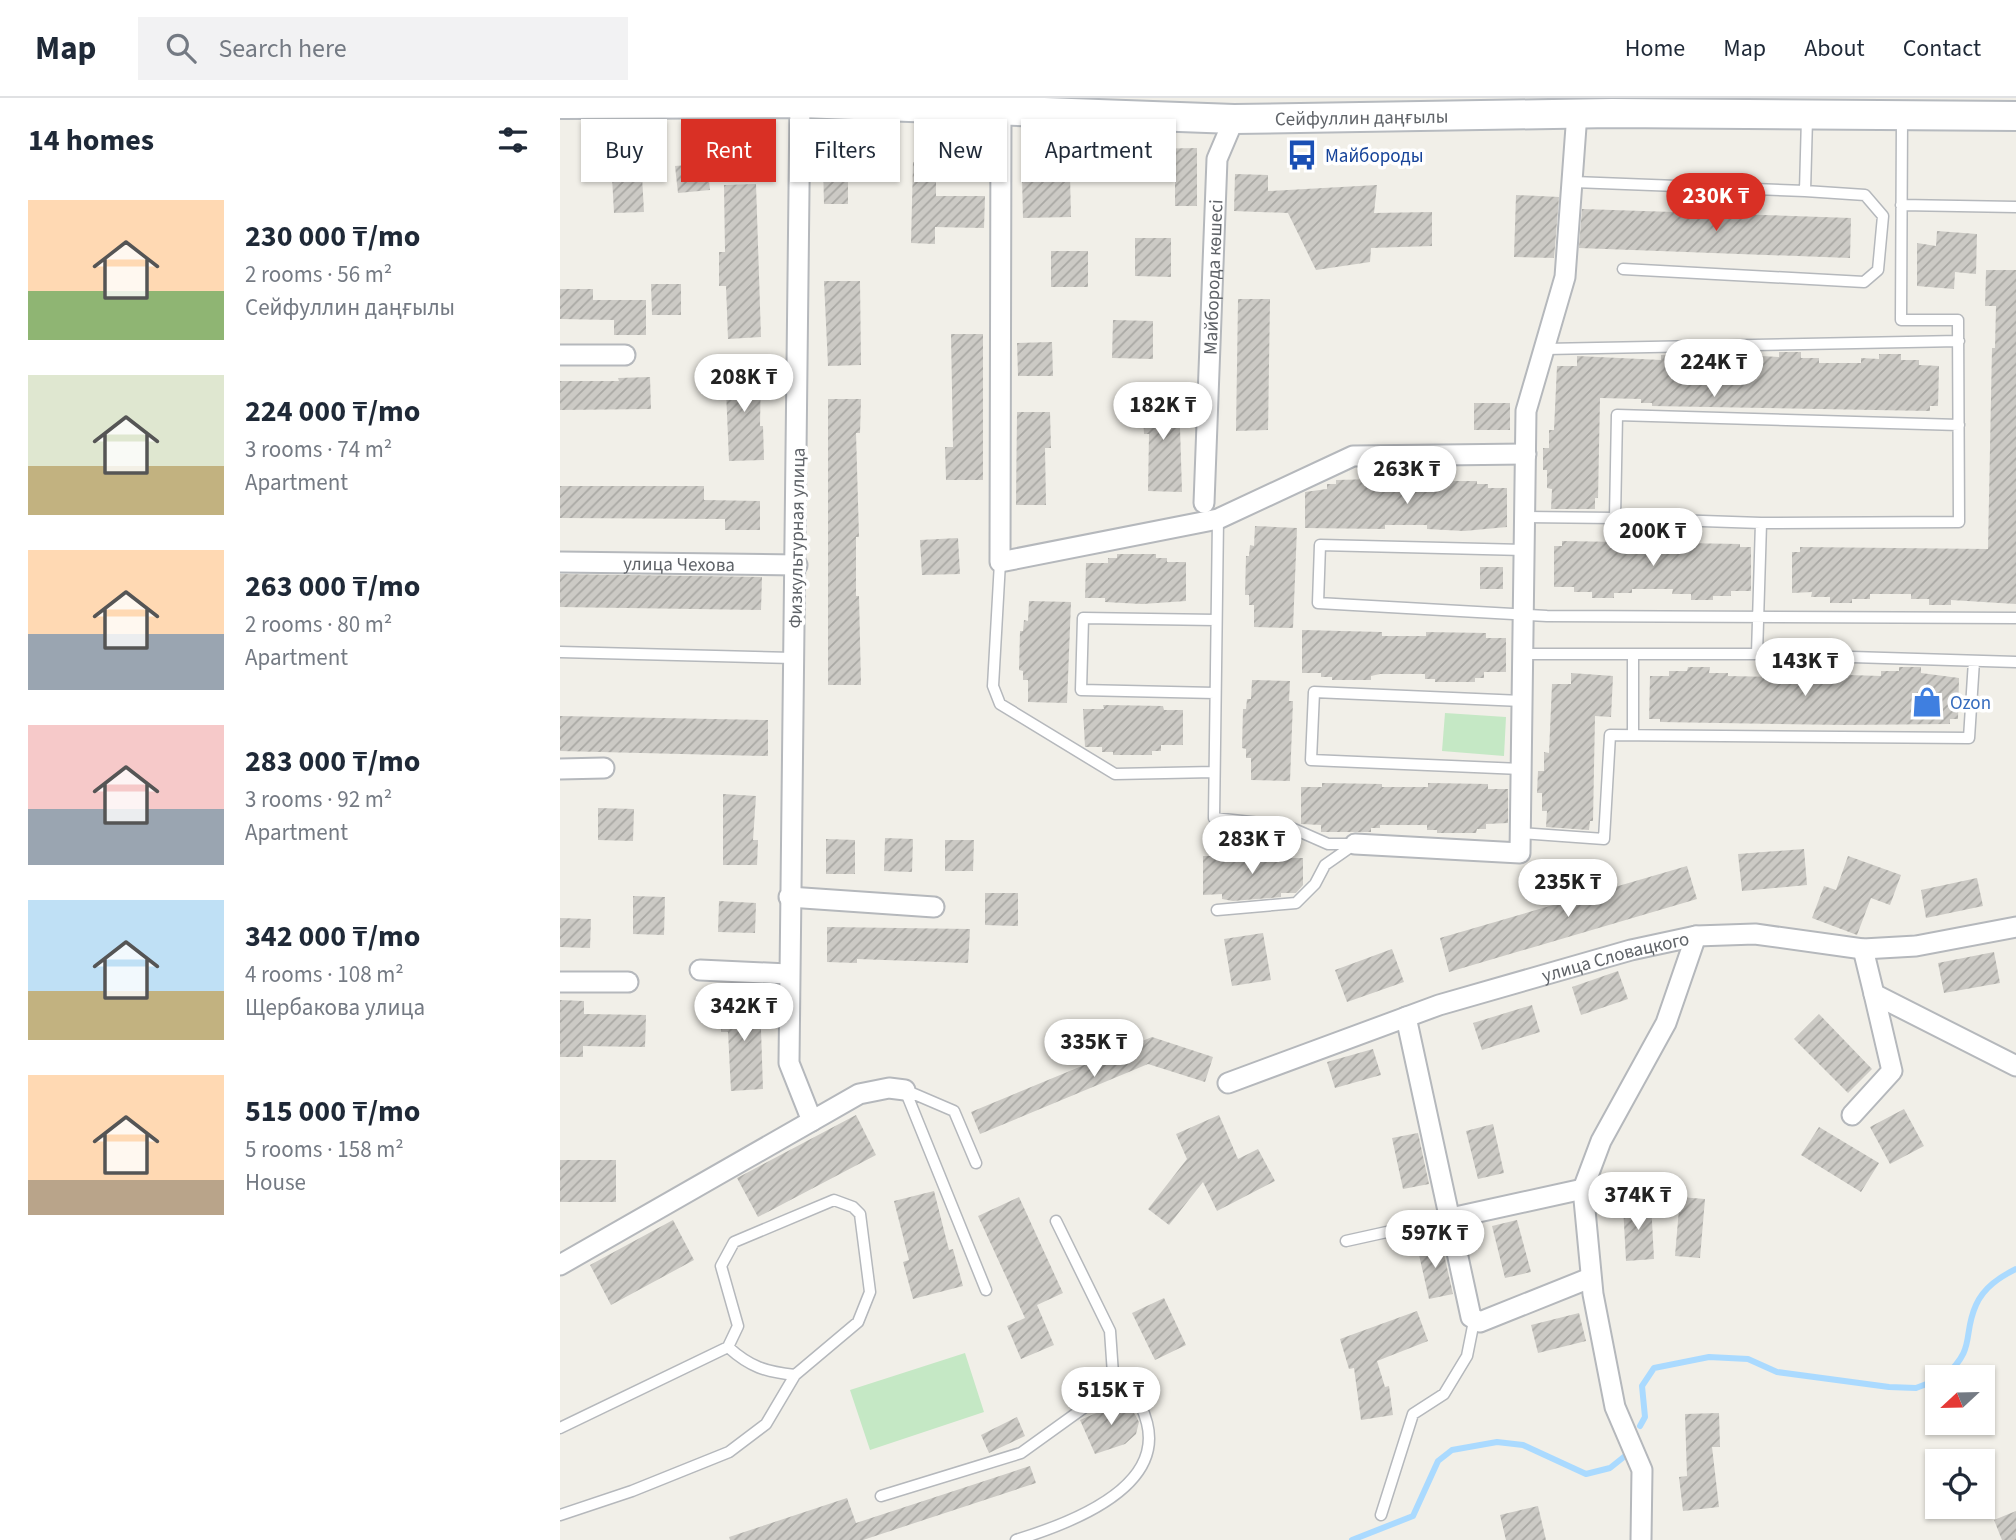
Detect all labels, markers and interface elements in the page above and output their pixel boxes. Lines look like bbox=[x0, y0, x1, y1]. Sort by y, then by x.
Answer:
search box bbox=[138, 17, 628, 80]
text: Map bbox=[35, 25, 96, 72]
icon: search bbox=[162, 29, 200, 67]
text: Search here bbox=[218, 30, 347, 67]
text: Home bbox=[1625, 31, 1685, 66]
text: Map bbox=[1723, 31, 1766, 66]
text: About bbox=[1804, 31, 1865, 66]
text: Contact bbox=[1903, 31, 1981, 66]
street label: Сейфуллин даңғылы bbox=[1275, 104, 1449, 133]
text: 14 homes bbox=[28, 119, 154, 162]
chip: Buy bbox=[581, 119, 667, 182]
chip: Rent bbox=[681, 119, 776, 182]
chip: Filters bbox=[790, 119, 900, 182]
chip: New bbox=[914, 119, 1007, 182]
chip: Apartment bbox=[1021, 119, 1176, 182]
icon: filters bbox=[494, 121, 532, 159]
bus stop icon: Майбороды bbox=[1285, 138, 1319, 172]
place label: Майбороды bbox=[1325, 143, 1424, 170]
pin: 230K ₸ bbox=[1659, 174, 1773, 233]
text: 230K ₸ bbox=[1682, 179, 1750, 212]
street label: Майборода көшесі bbox=[1198, 199, 1230, 356]
text: 230 000 ₸/mo bbox=[245, 215, 420, 258]
icon: home bbox=[84, 228, 168, 312]
text: 2 rooms · 56 m² bbox=[245, 258, 392, 291]
text: Сейфуллин даңғылы bbox=[245, 291, 455, 324]
pin: 224K ₸ bbox=[1657, 340, 1771, 399]
text: 224K ₸ bbox=[1680, 345, 1748, 378]
pin: 208K ₸ bbox=[687, 354, 801, 414]
text: 208K ₸ bbox=[710, 360, 778, 393]
pin: 182K ₸ bbox=[1106, 382, 1220, 442]
text: 182K ₸ bbox=[1129, 388, 1197, 421]
text: 224 000 ₸/mo bbox=[245, 390, 420, 433]
icon: home bbox=[84, 403, 168, 487]
text: 3 rooms · 74 m² bbox=[245, 433, 392, 466]
pin: 263K ₸ bbox=[1350, 446, 1464, 506]
street label: Физкультурная улица bbox=[782, 447, 813, 629]
text: 263K ₸ bbox=[1373, 452, 1441, 485]
text: Apartment bbox=[245, 466, 348, 499]
pin: 200K ₸ bbox=[1596, 508, 1710, 568]
text: 200K ₸ bbox=[1619, 514, 1687, 547]
street label: улица Чехова bbox=[623, 551, 735, 579]
text: 263 000 ₸/mo bbox=[245, 565, 420, 608]
icon: home bbox=[84, 578, 168, 662]
text: 2 rooms · 80 m² bbox=[245, 608, 392, 641]
pin: 143K ₸ bbox=[1748, 638, 1862, 698]
text: Apartment bbox=[245, 641, 348, 674]
text: 143K ₸ bbox=[1771, 644, 1839, 677]
shop icon: Ozon bbox=[1910, 685, 1944, 719]
place label: Ozon bbox=[1950, 690, 1991, 717]
text: 283 000 ₸/mo bbox=[245, 740, 420, 783]
icon: home bbox=[84, 753, 168, 837]
text: 3 rooms · 92 m² bbox=[245, 783, 392, 816]
text: Apartment bbox=[245, 816, 348, 849]
pin: 283K ₸ bbox=[1195, 816, 1309, 876]
text: 283K ₸ bbox=[1218, 822, 1286, 855]
pin: 235K ₸ bbox=[1511, 860, 1625, 919]
text: 235K ₸ bbox=[1534, 865, 1602, 898]
text: 342 000 ₸/mo bbox=[245, 915, 420, 958]
street label: улица Словацкого bbox=[1539, 926, 1692, 990]
icon: home bbox=[84, 928, 168, 1012]
text: 4 rooms · 108 m² bbox=[245, 958, 404, 991]
pin: 342K ₸ bbox=[687, 984, 801, 1043]
text: 342K ₸ bbox=[710, 989, 778, 1022]
text: Щербакова улица bbox=[245, 991, 425, 1024]
pin: 335K ₸ bbox=[1037, 1020, 1151, 1079]
text: 335K ₸ bbox=[1060, 1025, 1128, 1058]
text: 515 000 ₸/mo bbox=[245, 1090, 420, 1133]
icon: home bbox=[84, 1103, 168, 1187]
text: 5 rooms · 158 m² bbox=[245, 1133, 404, 1166]
text: House bbox=[245, 1166, 306, 1199]
pin: 374K ₸ bbox=[1581, 1172, 1695, 1232]
text: 374K ₸ bbox=[1604, 1178, 1672, 1211]
pin: 597K ₸ bbox=[1378, 1210, 1492, 1270]
text: 597K ₸ bbox=[1401, 1216, 1469, 1249]
north arrow bbox=[1925, 1365, 1995, 1435]
map controls bbox=[1925, 1365, 1995, 1519]
pin: 515K ₸ bbox=[1054, 1368, 1168, 1427]
text: 515K ₸ bbox=[1077, 1373, 1145, 1406]
button: locate bbox=[1925, 1449, 1995, 1519]

